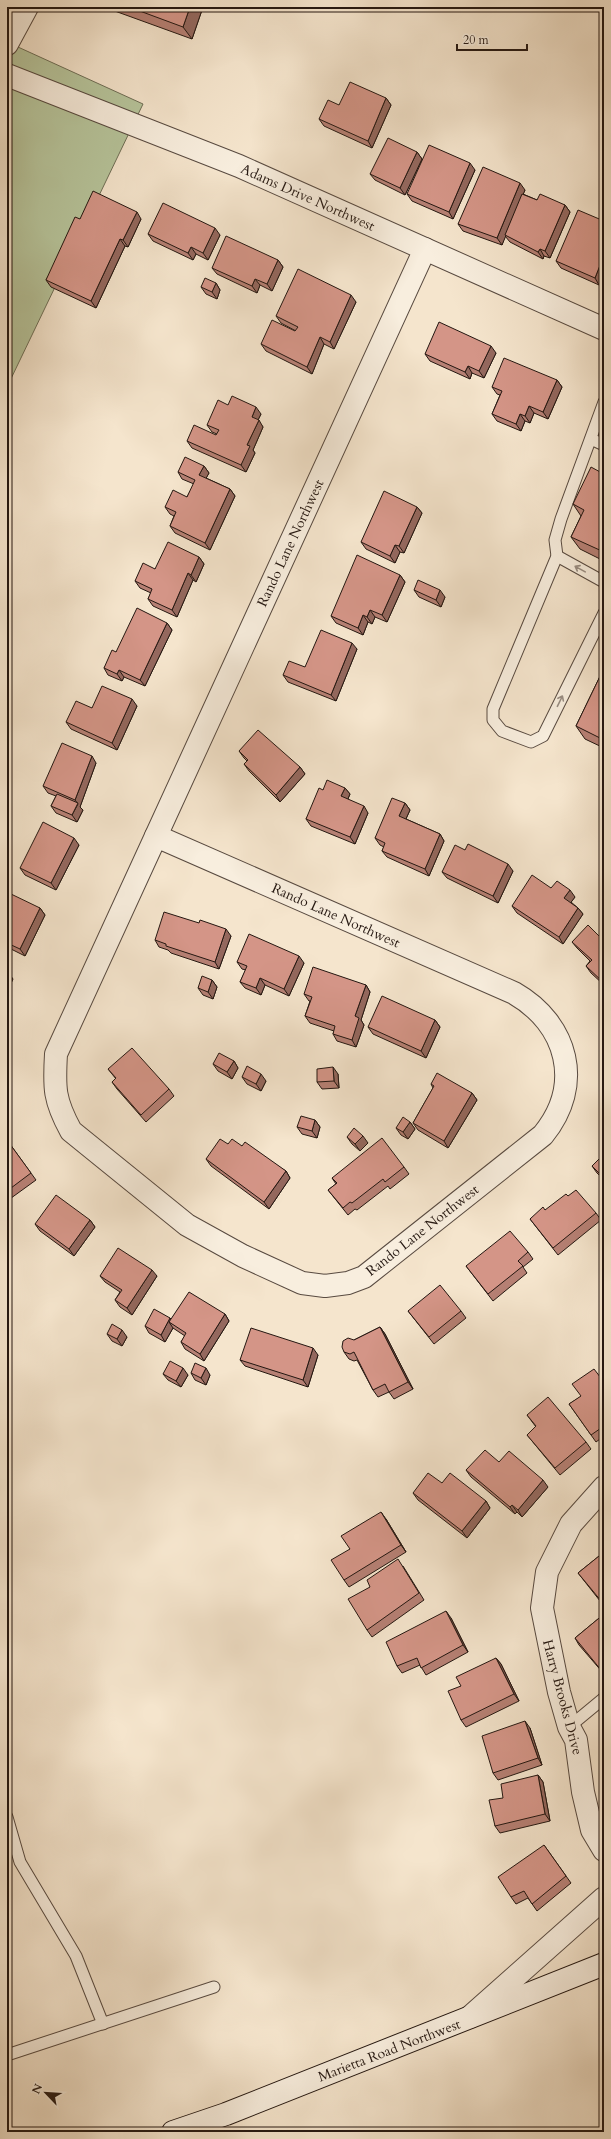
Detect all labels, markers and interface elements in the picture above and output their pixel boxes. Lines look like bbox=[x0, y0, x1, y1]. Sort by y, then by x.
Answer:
scale bar bbox=[457, 26, 527, 52]
text: 20 m bbox=[463, 32, 490, 48]
street label: Adams Drive Northwest bbox=[238, 159, 378, 236]
street label: Rando Lane Northwest bbox=[253, 476, 329, 610]
one-way arrow bbox=[574, 564, 586, 572]
one-way arrow bbox=[557, 695, 565, 707]
street label: Rando Lane Northwest bbox=[269, 879, 403, 953]
street label: Rando Lane Northwest bbox=[362, 1180, 483, 1281]
street label: Harry Brooks Drive bbox=[538, 1637, 587, 1757]
street label: Marietta Road Northwest bbox=[315, 2014, 464, 2086]
north arrow bbox=[26, 2073, 66, 2113]
text: N bbox=[29, 2081, 46, 2096]

